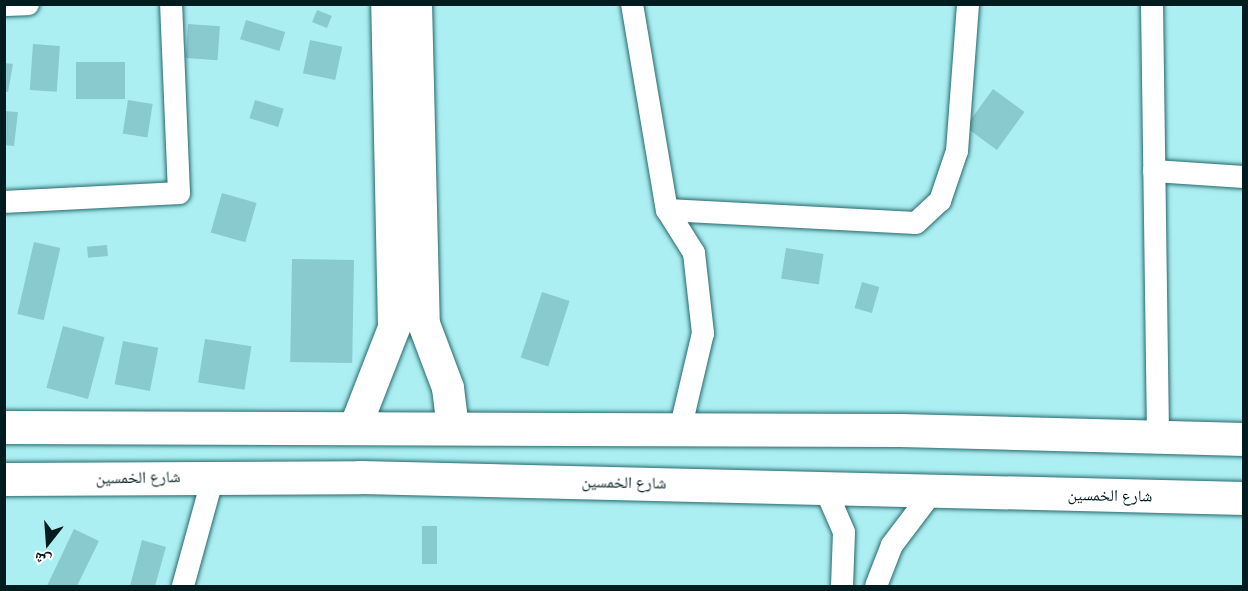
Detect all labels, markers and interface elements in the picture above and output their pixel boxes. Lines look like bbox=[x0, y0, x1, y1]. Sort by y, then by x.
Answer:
street label: شارع الخمسين bbox=[95, 467, 181, 487]
street label: شارع الخمسين bbox=[581, 472, 667, 492]
street label: شارع الخمسين bbox=[1067, 485, 1153, 505]
north arrow bbox=[18, 513, 78, 573]
text: ش bbox=[31, 547, 54, 573]

